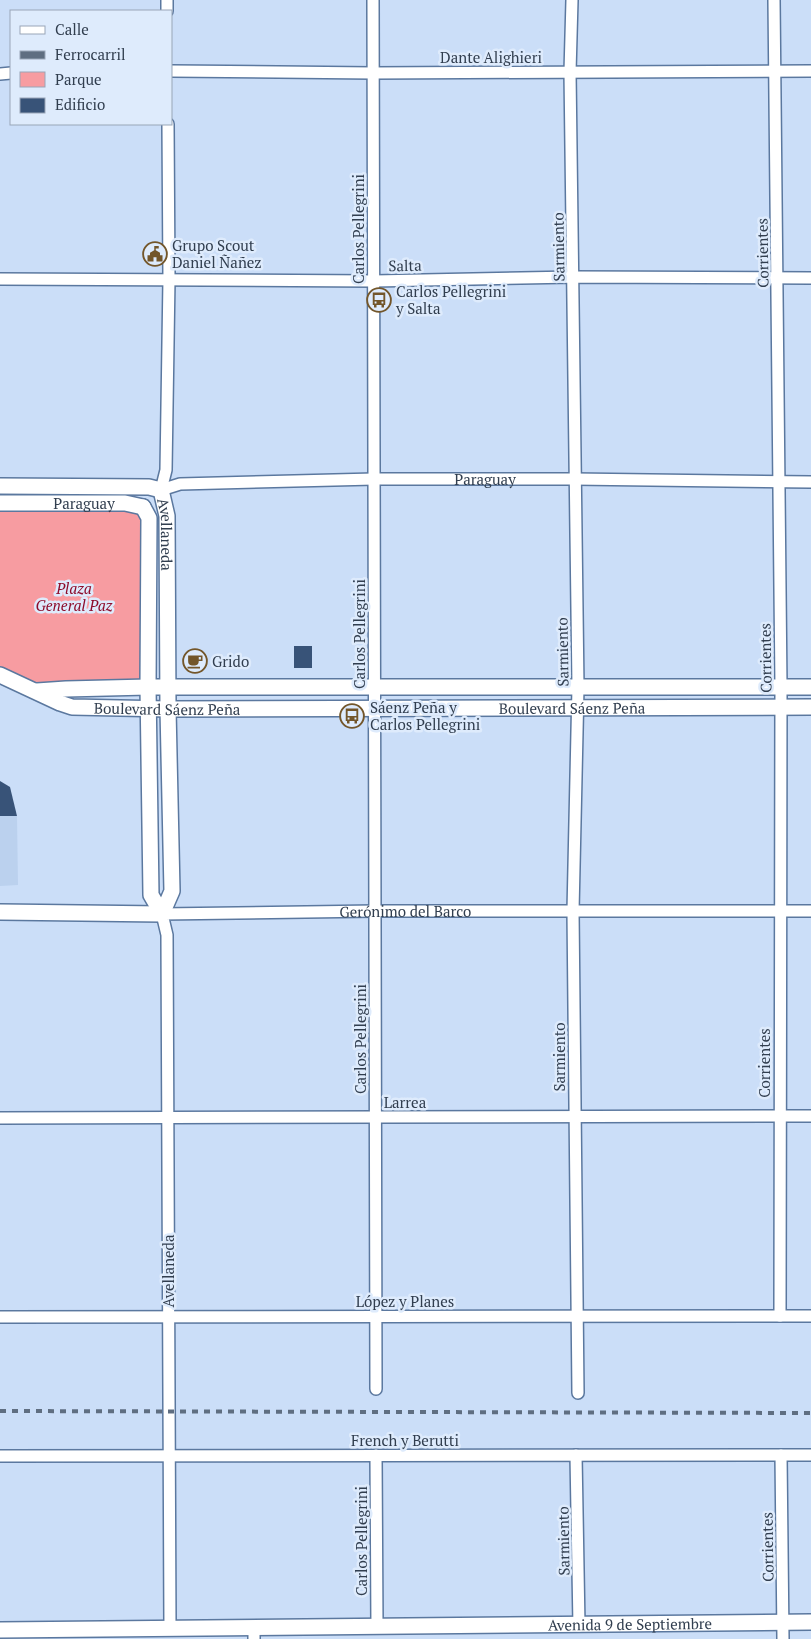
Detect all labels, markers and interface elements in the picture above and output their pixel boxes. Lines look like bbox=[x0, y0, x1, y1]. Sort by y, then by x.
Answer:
legend bbox=[10, 10, 172, 125]
text: Calle bbox=[55, 19, 89, 39]
text: Ferrocarril bbox=[55, 44, 126, 64]
street label: Dante Alighieri bbox=[440, 47, 542, 67]
text: Parque bbox=[55, 69, 102, 89]
text: Edificio bbox=[55, 94, 105, 114]
street label: Carlos Pellegrini bbox=[348, 174, 368, 284]
street label: Sarmiento bbox=[547, 212, 569, 282]
street label: Corrientes bbox=[751, 218, 773, 288]
place label: Grupo Scout Daniel Ñañez bbox=[172, 235, 262, 272]
public building icon: Grupo Scout Daniel Ñañez bbox=[142, 241, 168, 267]
street label: Salta bbox=[388, 255, 422, 275]
place label: Carlos Pellegrini y Salta bbox=[395, 281, 506, 318]
bus stop icon: Carlos Pellegrini y Salta bbox=[366, 287, 392, 313]
street label: Paraguay bbox=[454, 469, 516, 489]
street label: Paraguay bbox=[53, 493, 115, 513]
street label: Avellaneda bbox=[153, 496, 177, 571]
park label: Plaza General Paz bbox=[36, 578, 113, 615]
street label: Carlos Pellegrini bbox=[349, 579, 369, 689]
street label: Sarmiento bbox=[551, 617, 573, 687]
street label: Corrientes bbox=[754, 623, 776, 693]
cafe icon: Grido bbox=[182, 648, 208, 674]
place label: Grido bbox=[212, 651, 249, 671]
street label: Boulevard Sáenz Peña bbox=[94, 697, 241, 719]
place label: Sáenz Peña y Carlos Pellegrini bbox=[370, 697, 480, 734]
street label: Boulevard Sáenz Peña bbox=[499, 698, 646, 718]
bus stop icon: Sáenz Peña y Carlos Pellegrini bbox=[339, 703, 365, 729]
street label: Gerónimo del Barco bbox=[339, 901, 471, 922]
street label: Carlos Pellegrini bbox=[350, 984, 370, 1094]
street label: Sarmiento bbox=[549, 1022, 569, 1092]
street label: Corrientes bbox=[754, 1028, 774, 1098]
street label: Larrea bbox=[384, 1092, 427, 1112]
street label: Avellaneda bbox=[158, 1234, 178, 1308]
street label: López y Planes bbox=[356, 1291, 454, 1311]
street label: French y Berutti bbox=[351, 1430, 459, 1450]
street label: Carlos Pellegrini bbox=[351, 1486, 371, 1596]
street label: Sarmiento bbox=[552, 1506, 574, 1576]
street label: Corrientes bbox=[756, 1512, 778, 1582]
street label: Avenida 9 de Septiembre bbox=[548, 1613, 712, 1635]

